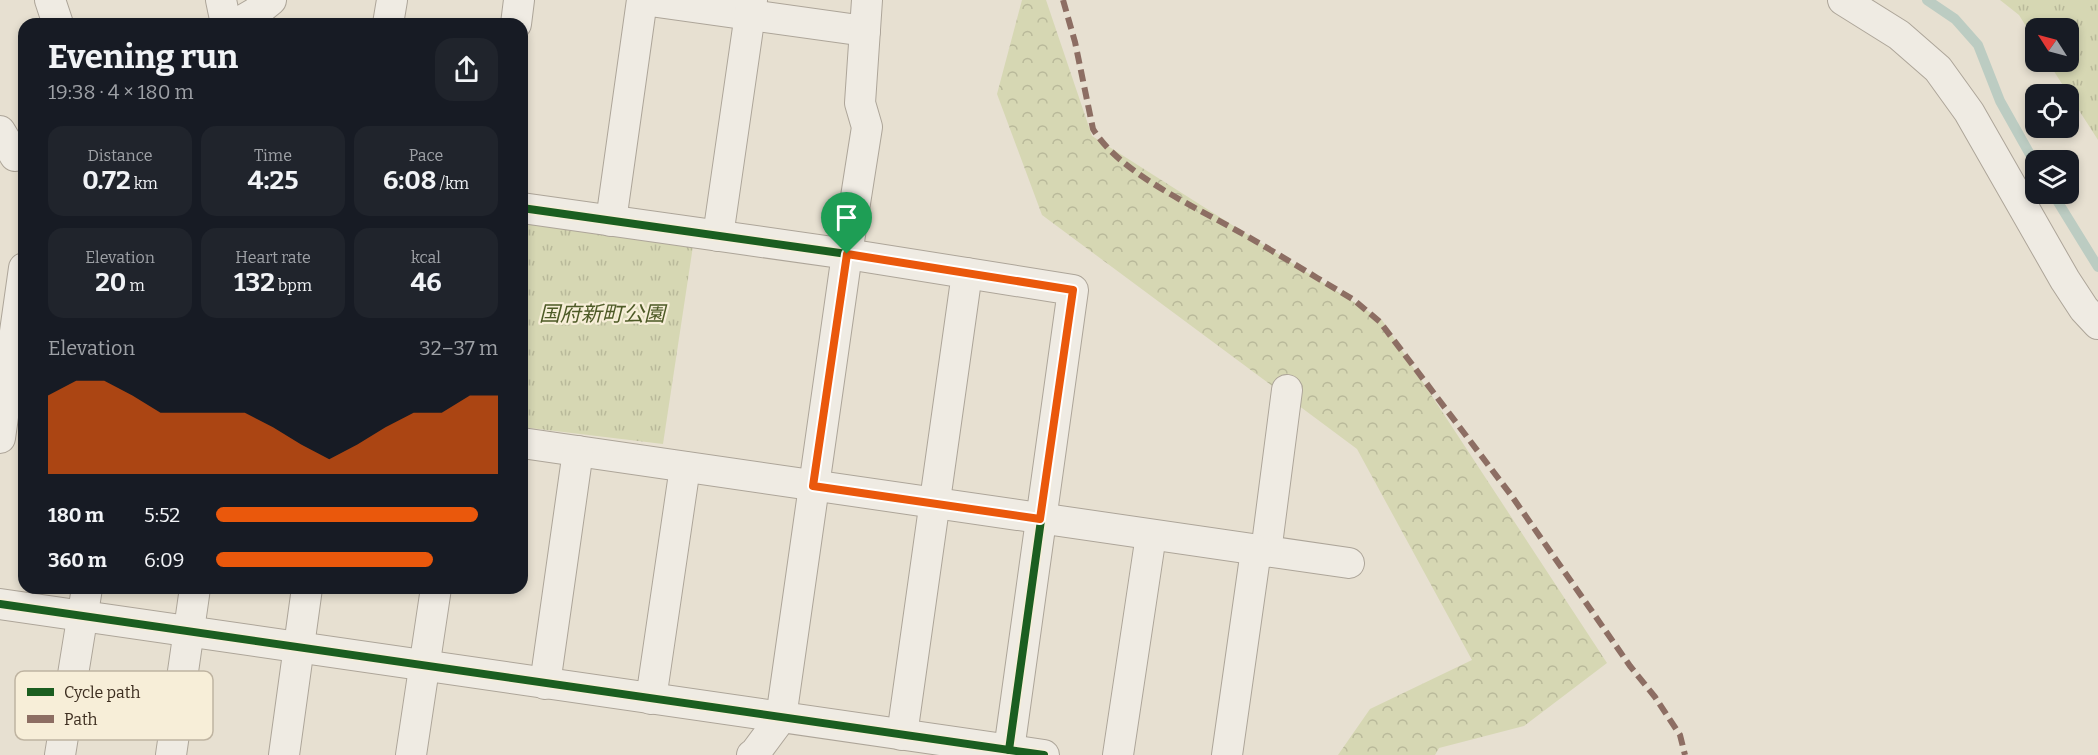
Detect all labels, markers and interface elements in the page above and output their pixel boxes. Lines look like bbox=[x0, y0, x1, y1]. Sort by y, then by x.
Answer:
north arrow bbox=[2025, 18, 2079, 72]
map controls bbox=[2025, 18, 2079, 204]
text: Evening run bbox=[48, 37, 238, 77]
button: share bbox=[435, 38, 498, 101]
text: 19:38 · 4 × 180 m bbox=[48, 80, 194, 104]
button: locate bbox=[2025, 84, 2079, 138]
text: Distance bbox=[88, 146, 152, 165]
text: Time bbox=[254, 146, 292, 165]
text: Pace bbox=[409, 146, 443, 165]
button: layers bbox=[2025, 150, 2079, 204]
text: 0.72 bbox=[82, 165, 131, 196]
text: 4:25 bbox=[248, 165, 298, 196]
text: 6:08 bbox=[383, 165, 437, 196]
text: km bbox=[131, 174, 158, 193]
text: /km bbox=[437, 174, 469, 193]
pin bbox=[821, 192, 872, 254]
icon: arrive bbox=[830, 201, 863, 234]
text: Elevation bbox=[85, 248, 155, 267]
text: Heart rate bbox=[235, 248, 311, 267]
text: kcal bbox=[411, 248, 441, 267]
text: 20 bbox=[95, 267, 126, 298]
text: 132 bbox=[234, 267, 275, 298]
text: 46 bbox=[410, 267, 442, 298]
text: m bbox=[126, 276, 145, 295]
text: bpm bbox=[275, 276, 312, 295]
park label: 国府新町公園 bbox=[539, 301, 668, 327]
text: Elevation bbox=[48, 336, 135, 360]
text: 32–37 m bbox=[419, 336, 498, 360]
text: 180 m bbox=[48, 503, 104, 527]
text: 5:52 bbox=[144, 503, 180, 527]
text: 360 m bbox=[48, 548, 107, 572]
text: 6:09 bbox=[144, 548, 185, 572]
legend bbox=[15, 671, 213, 740]
text: Cycle path bbox=[64, 683, 140, 702]
text: Path bbox=[64, 710, 98, 729]

